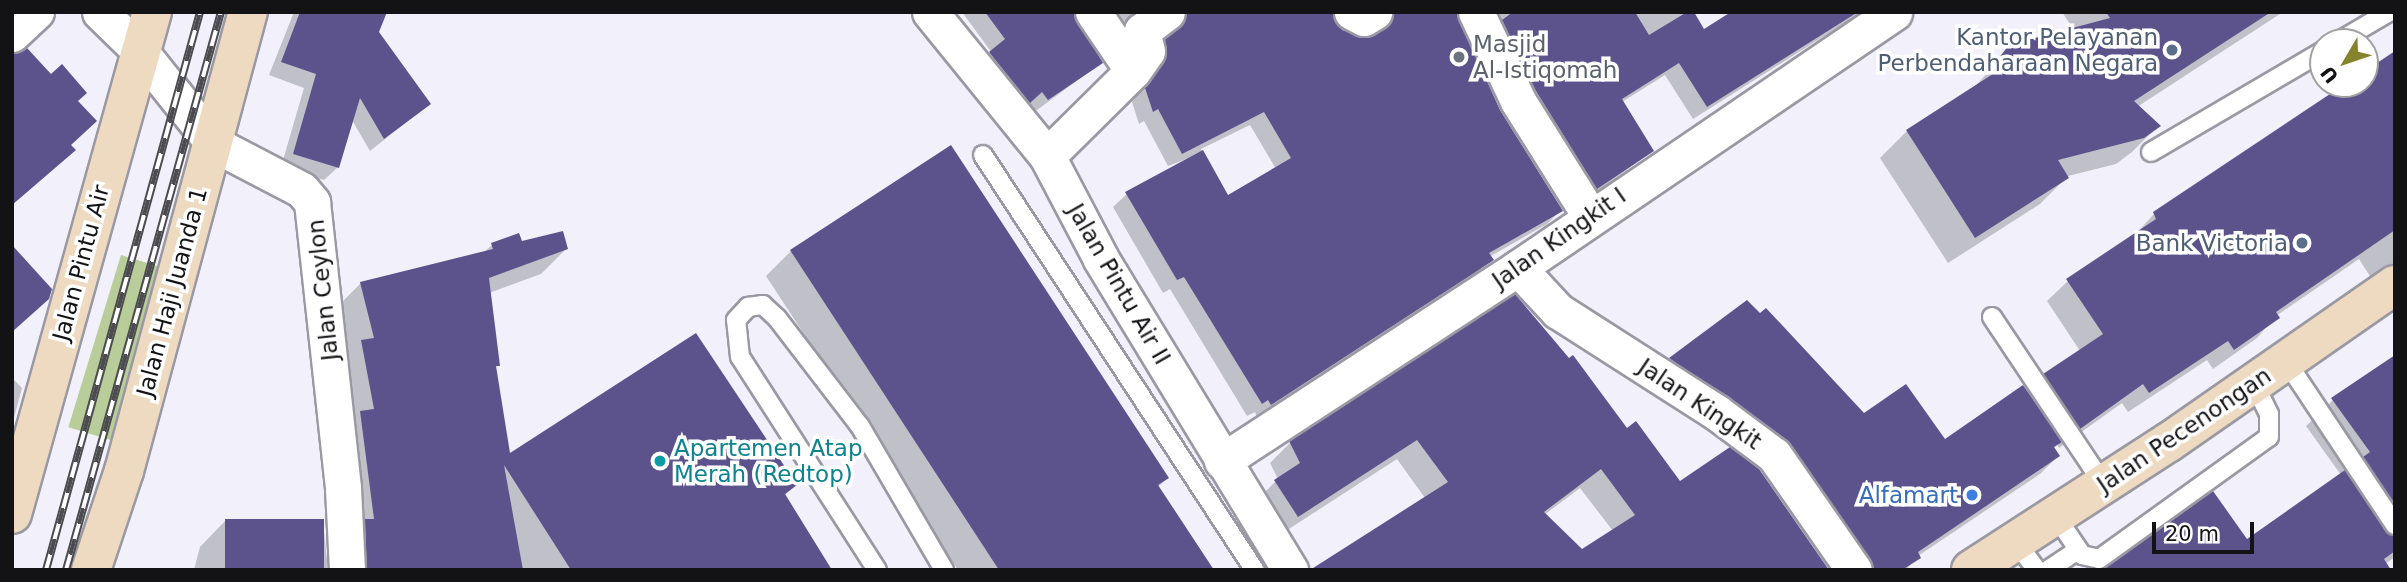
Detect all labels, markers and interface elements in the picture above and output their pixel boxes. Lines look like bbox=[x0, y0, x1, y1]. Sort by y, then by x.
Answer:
place label: Kantor Pelayanan Perbendaharaan Negara bbox=[1878, 23, 2158, 77]
north arrow bbox=[2309, 28, 2379, 98]
place label: Masjid Al-Istiqomah bbox=[1473, 30, 1617, 84]
marker: Kantor Pelayanan Perbendaharaan Negara bbox=[2164, 42, 2180, 58]
marker: Masjid Al-Istiqomah bbox=[1451, 49, 1467, 65]
text: U bbox=[2316, 62, 2343, 88]
street label: Jalan Pintu Air bbox=[47, 182, 115, 344]
street label: Jalan Kingkit I bbox=[1487, 182, 1631, 294]
street label: Jalan Haji Juanda 1 bbox=[131, 184, 213, 400]
street label: Jalan Pintu Air II bbox=[1062, 199, 1176, 369]
street label: Jalan Ceylon bbox=[302, 218, 344, 362]
place label: Bank Victoria bbox=[2136, 229, 2288, 257]
marker: Bank Victoria bbox=[2294, 235, 2310, 251]
street label: Jalan Kingkit bbox=[1633, 353, 1767, 455]
street label: Jalan Pecenongan bbox=[2092, 362, 2276, 498]
place label: Apartemen Atap Merah (Redtop) bbox=[674, 434, 863, 488]
marker: Apartemen Atap Merah (Redtop) bbox=[652, 453, 668, 469]
place label: Alfamart bbox=[1859, 481, 1958, 509]
marker: Alfamart bbox=[1964, 487, 1980, 503]
scale bar bbox=[2155, 508, 2256, 552]
text: 20 m bbox=[2165, 522, 2219, 546]

